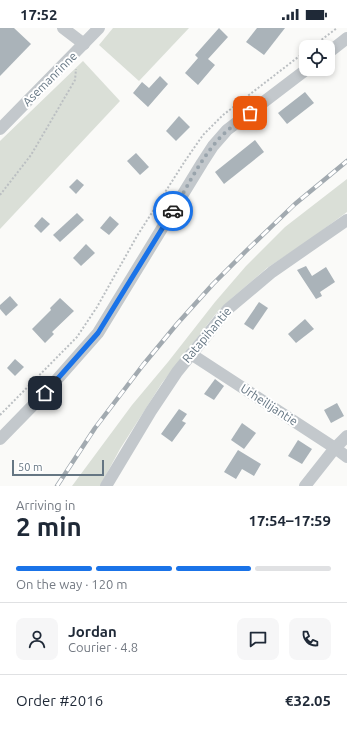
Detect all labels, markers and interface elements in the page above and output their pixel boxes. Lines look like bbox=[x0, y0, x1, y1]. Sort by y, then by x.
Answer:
text: 17:52 bbox=[20, 6, 58, 23]
map controls bbox=[299, 40, 335, 76]
button: locate bbox=[299, 40, 335, 76]
street label: Asemanrinne bbox=[20, 49, 79, 108]
pin bbox=[233, 96, 267, 130]
icon: bag bbox=[239, 102, 261, 124]
courier bbox=[153, 191, 193, 231]
icon: car bbox=[162, 200, 184, 222]
street label: Ratapihantie bbox=[180, 304, 234, 365]
pin bbox=[28, 376, 62, 410]
street label: Urheilijantie bbox=[238, 381, 300, 428]
icon: home bbox=[34, 382, 56, 404]
scale bar bbox=[12, 458, 104, 477]
text: 50 m bbox=[18, 461, 42, 473]
text: Arriving in bbox=[16, 498, 75, 512]
text: 2 min bbox=[16, 512, 82, 541]
text: 17:54–17:59 bbox=[248, 512, 331, 529]
text: On the way · 120 m bbox=[16, 577, 128, 591]
button: person bbox=[16, 618, 58, 660]
button: chat bbox=[237, 618, 279, 660]
button: phone bbox=[289, 618, 331, 660]
text: Jordan bbox=[68, 623, 117, 640]
text: Courier · 4.8 bbox=[68, 640, 138, 654]
text: Order #2016 bbox=[16, 692, 103, 709]
text: €32.05 bbox=[285, 692, 331, 709]

